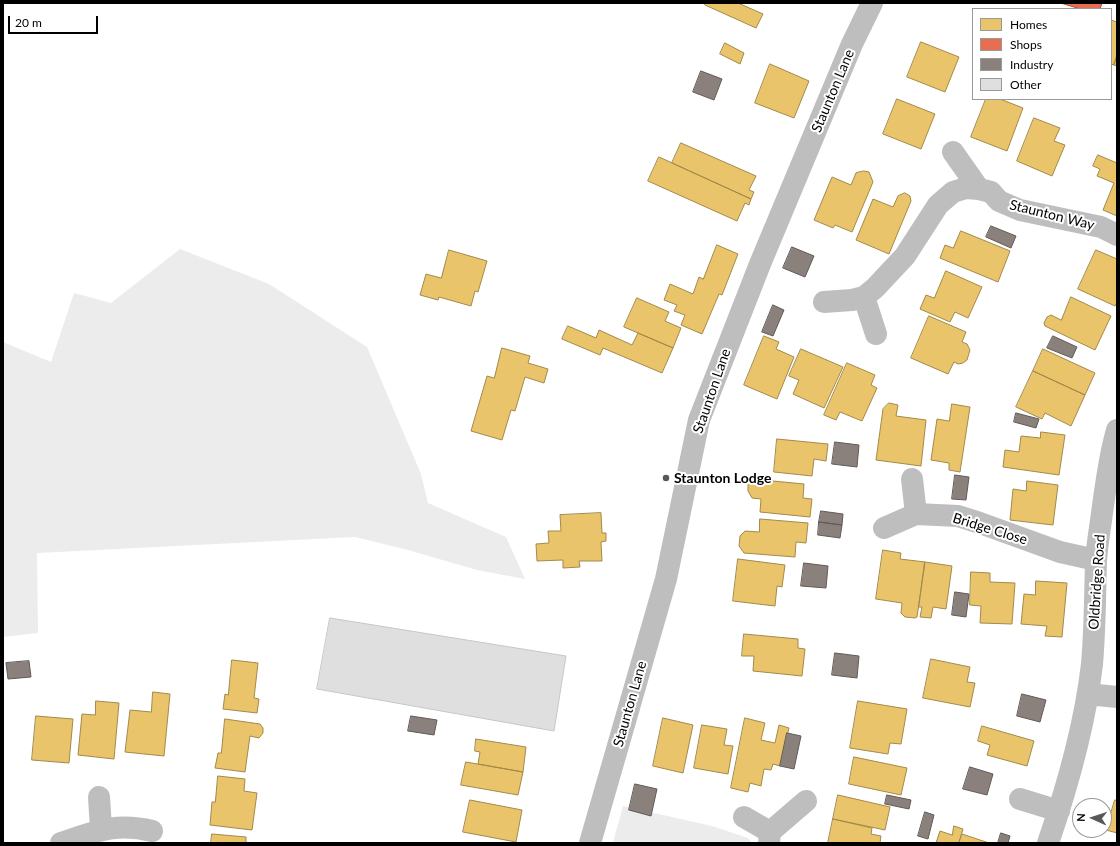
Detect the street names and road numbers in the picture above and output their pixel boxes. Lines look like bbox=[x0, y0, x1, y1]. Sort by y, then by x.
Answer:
street label: Staunton Lane bbox=[808, 47, 858, 135]
street label: Staunton Way bbox=[1008, 196, 1096, 234]
street label: Staunton Lane bbox=[690, 346, 734, 436]
street label: Bridge Close bbox=[951, 510, 1029, 548]
street label: Oldbridge Road bbox=[1085, 534, 1109, 630]
street label: Staunton Lane bbox=[610, 659, 650, 749]

